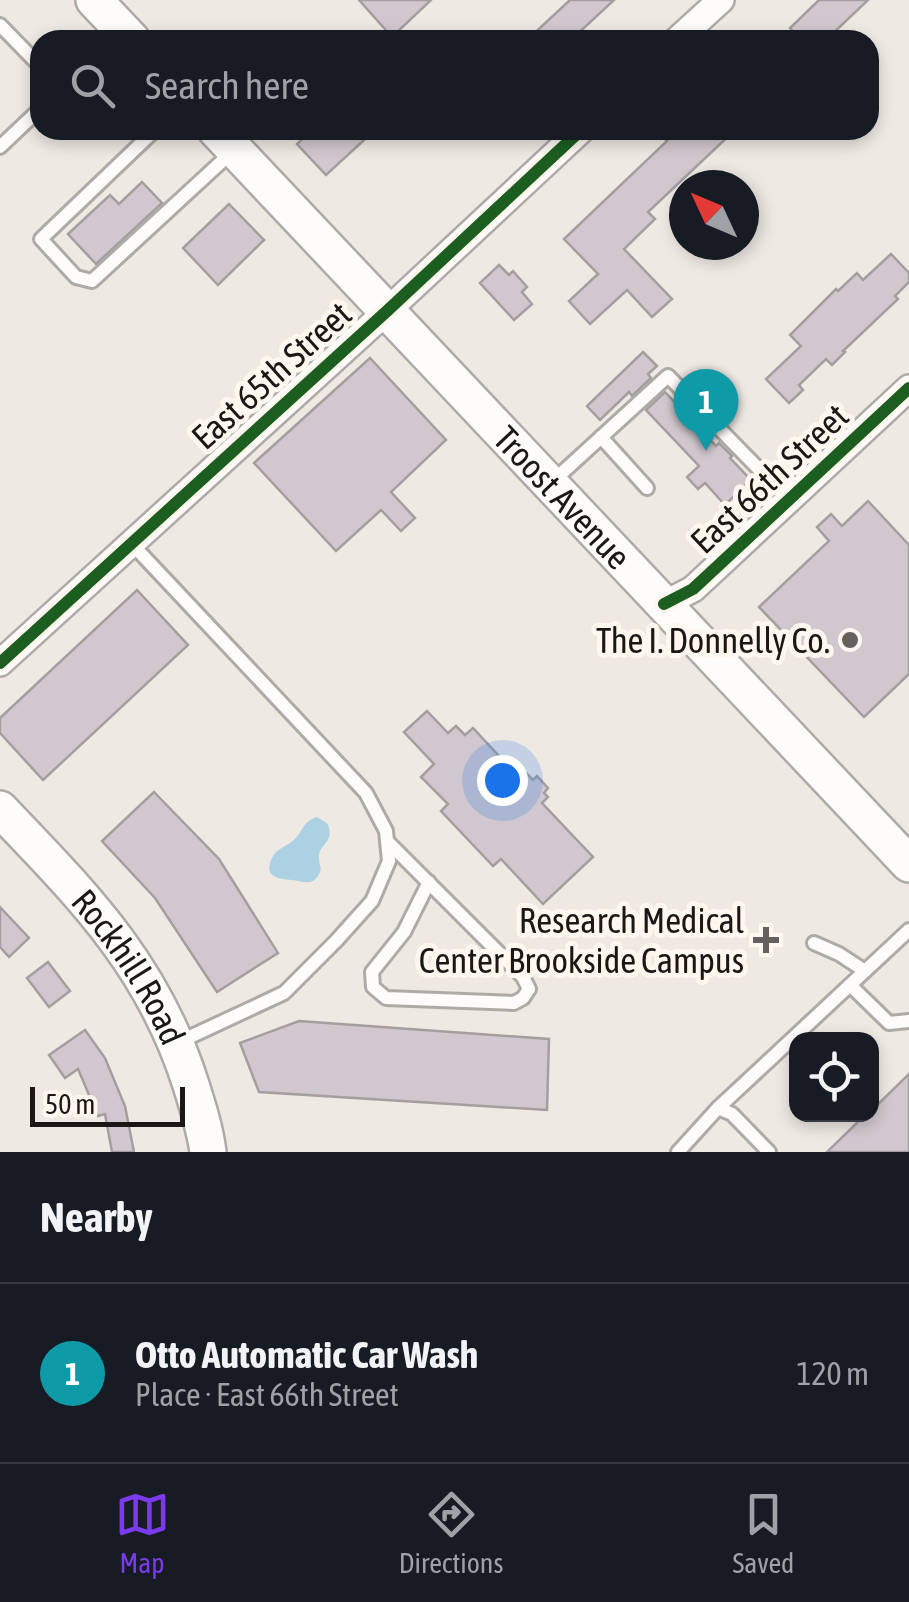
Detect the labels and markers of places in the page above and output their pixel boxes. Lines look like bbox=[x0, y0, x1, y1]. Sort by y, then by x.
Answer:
pin: 1 bbox=[674, 368, 738, 451]
place label: The I. Donnelly Co. bbox=[596, 620, 830, 660]
marker: The I. Donnelly Co. bbox=[839, 629, 861, 651]
place label: Research Medical Center Brookside Campus bbox=[419, 900, 744, 980]
marker: Research Medical Center Brookside Campus bbox=[753, 927, 779, 953]

